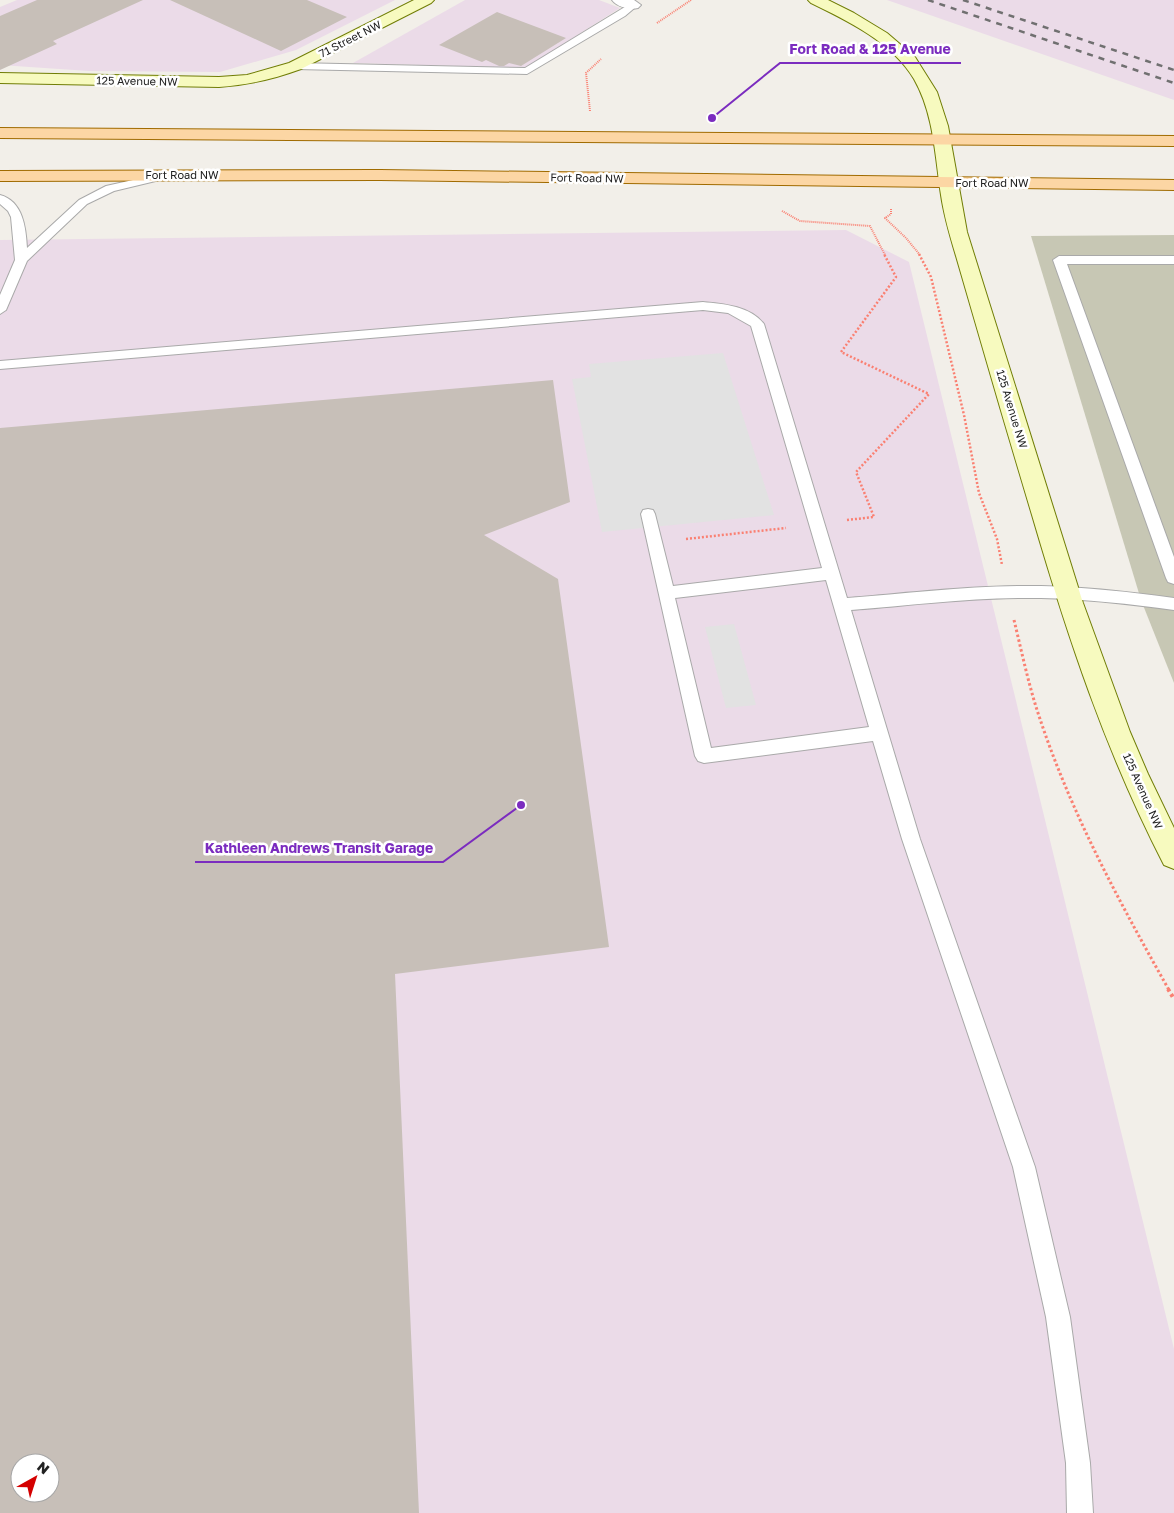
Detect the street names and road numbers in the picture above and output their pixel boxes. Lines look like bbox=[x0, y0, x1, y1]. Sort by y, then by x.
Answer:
street label: 71 Street NW bbox=[316, 17, 383, 60]
street label: 125 Avenue NW bbox=[96, 73, 178, 88]
street label: Fort Road NW bbox=[145, 168, 219, 181]
street label: Fort Road NW bbox=[550, 170, 624, 185]
street label: Fort Road NW bbox=[955, 176, 1029, 189]
street label: 125 Avenue NW bbox=[994, 368, 1031, 450]
street label: 125 Avenue NW bbox=[1121, 751, 1166, 831]

